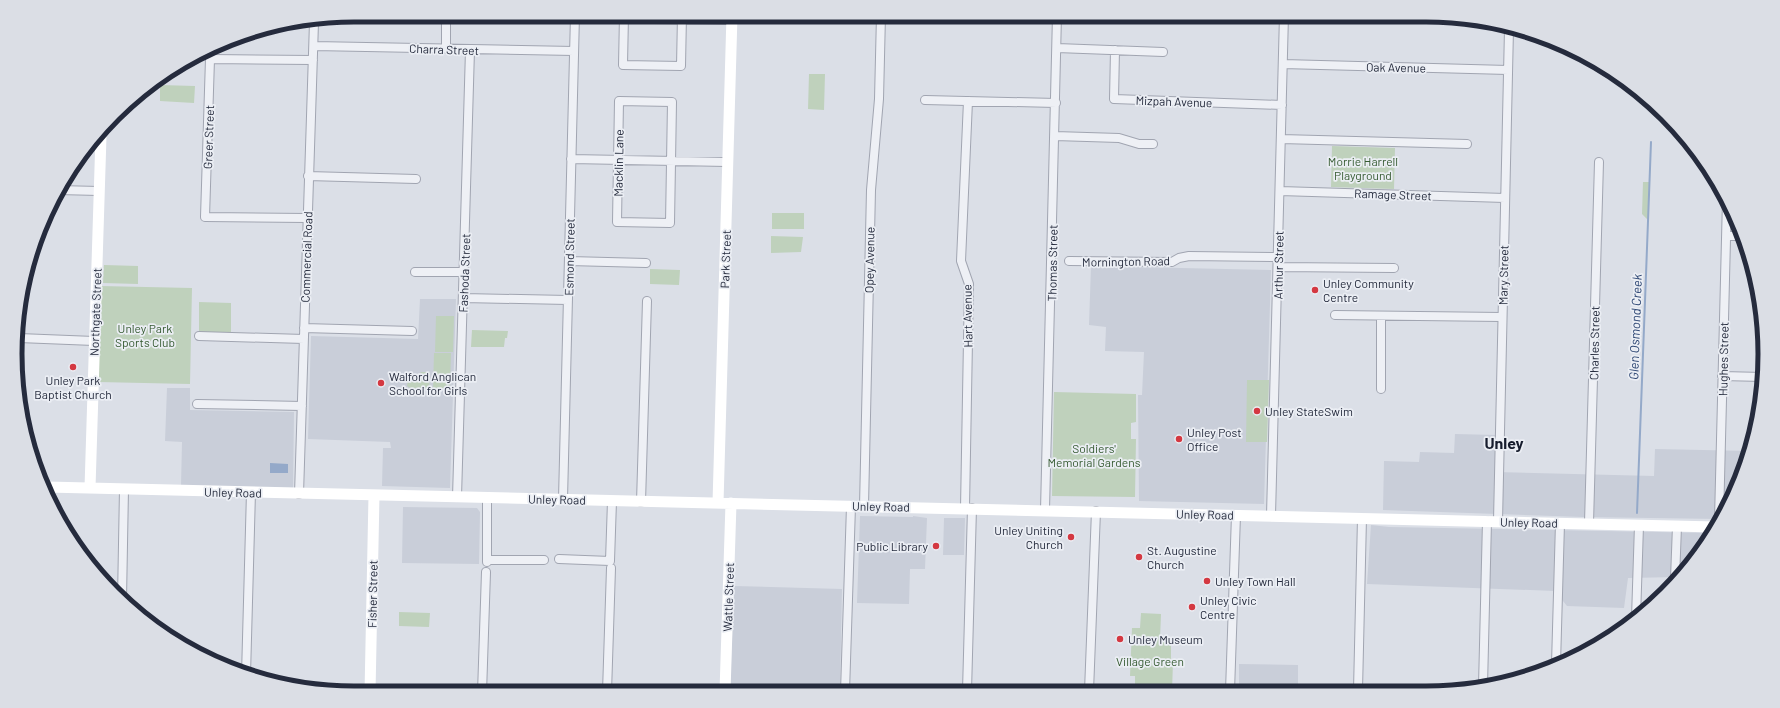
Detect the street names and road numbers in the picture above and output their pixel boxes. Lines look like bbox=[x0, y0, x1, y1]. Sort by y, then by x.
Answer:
street label: Charra Street bbox=[409, 41, 479, 57]
street label: Oak Avenue bbox=[1366, 59, 1426, 75]
street label: Mizpah Avenue bbox=[1135, 93, 1213, 109]
street label: Greer Street bbox=[200, 105, 216, 169]
street label: Macklin Lane bbox=[610, 129, 626, 197]
street label: Ramage Street bbox=[1354, 186, 1432, 202]
street label: Commercial Road bbox=[297, 211, 315, 303]
street label: Esmond Street bbox=[561, 218, 577, 296]
street label: Thomas Street bbox=[1044, 225, 1060, 301]
street label: Opey Avenue bbox=[861, 227, 877, 293]
street label: Park Street bbox=[717, 229, 733, 289]
street label: Arthur Street bbox=[1270, 231, 1286, 299]
street label: Fashoda Street bbox=[456, 233, 472, 313]
street label: Mary Street bbox=[1495, 245, 1511, 305]
street label: Mornington Road bbox=[1082, 253, 1170, 269]
street label: Northgate Street bbox=[86, 268, 104, 356]
street label: Hart Avenue bbox=[959, 284, 975, 348]
street label: Charles Street bbox=[1586, 306, 1602, 380]
street label: Hughes Street bbox=[1715, 322, 1731, 396]
street label: Unley Road bbox=[204, 484, 262, 500]
street label: Unley Road bbox=[528, 491, 586, 507]
street label: Unley Road bbox=[852, 498, 910, 514]
street label: Unley Road bbox=[1176, 506, 1234, 522]
street label: Unley Road bbox=[1500, 514, 1558, 530]
street label: Fisher Street bbox=[364, 560, 380, 628]
street label: Wattle Street bbox=[720, 562, 736, 632]

